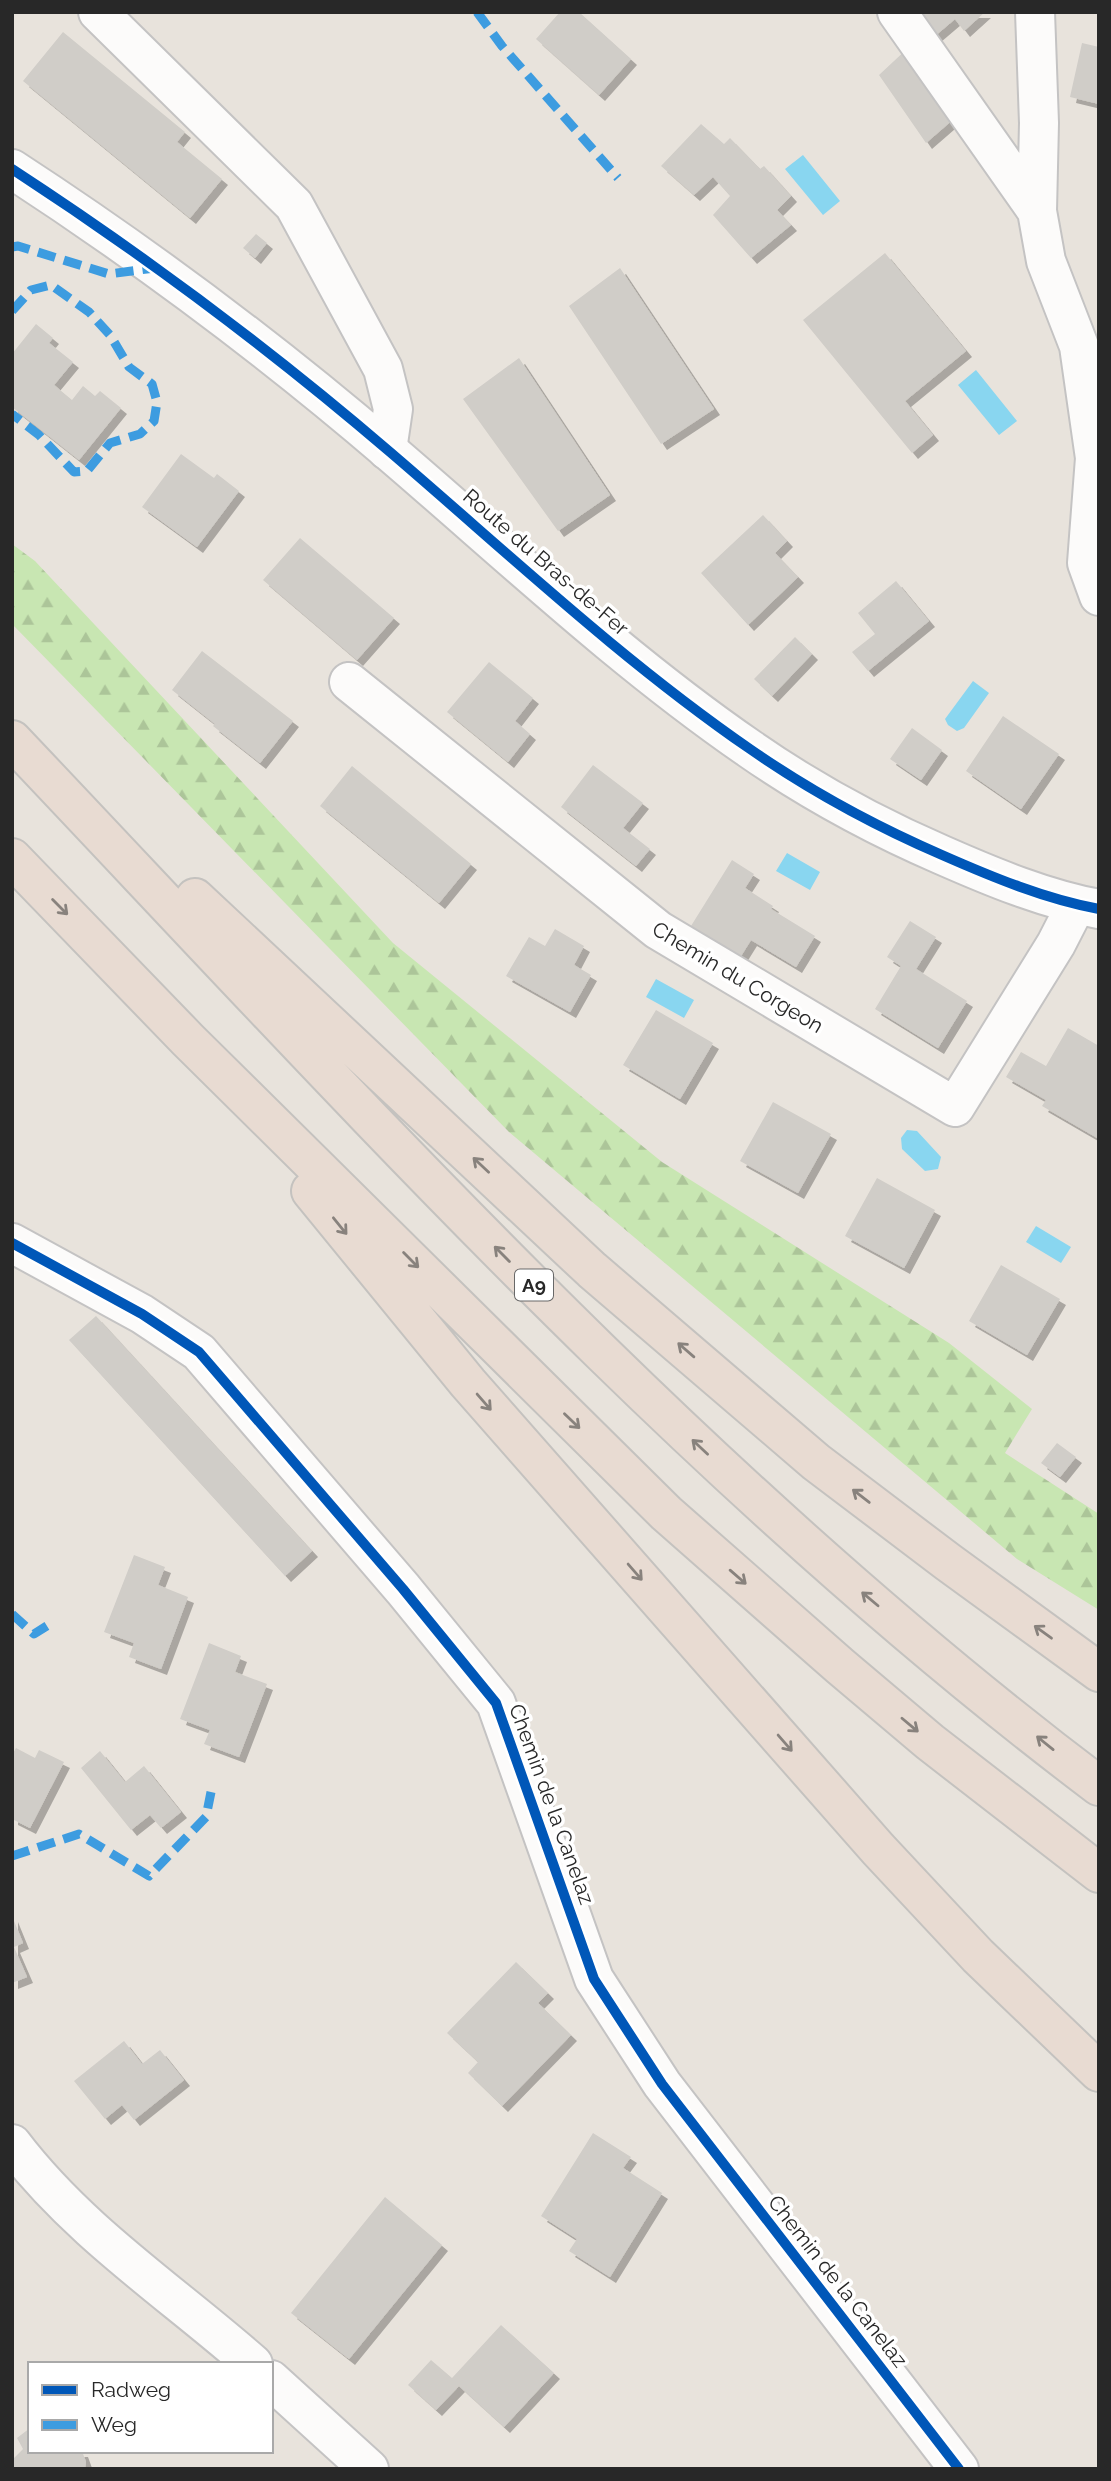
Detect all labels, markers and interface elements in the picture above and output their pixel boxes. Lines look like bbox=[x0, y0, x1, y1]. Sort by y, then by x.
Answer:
street label: Route du Bras-de-Fer bbox=[458, 483, 634, 641]
one-way arrow bbox=[52, 898, 69, 915]
street label: Chemin du Corgeon bbox=[648, 916, 828, 1038]
one-way arrow bbox=[473, 1157, 490, 1174]
one-way arrow bbox=[332, 1217, 347, 1235]
one-way arrow bbox=[494, 1245, 511, 1262]
one-way arrow bbox=[403, 1252, 420, 1269]
road number: A9 bbox=[515, 1270, 553, 1301]
one-way arrow bbox=[678, 1342, 696, 1358]
one-way arrow bbox=[476, 1393, 492, 1411]
one-way arrow bbox=[563, 1413, 580, 1430]
one-way arrow bbox=[692, 1439, 709, 1456]
one-way arrow bbox=[852, 1488, 871, 1503]
one-way arrow bbox=[627, 1563, 643, 1581]
one-way arrow bbox=[729, 1568, 746, 1585]
one-way arrow bbox=[861, 1591, 879, 1606]
one-way arrow bbox=[1034, 1625, 1053, 1639]
street label: Chemin de la Canelaz bbox=[504, 1700, 600, 1908]
one-way arrow bbox=[901, 1717, 919, 1733]
one-way arrow bbox=[777, 1734, 793, 1752]
one-way arrow bbox=[1037, 1736, 1055, 1751]
street label: Chemin de la Canelaz bbox=[763, 2190, 913, 2372]
legend bbox=[28, 2362, 273, 2453]
text: Radweg bbox=[91, 2377, 171, 2402]
text: Weg bbox=[91, 2412, 137, 2437]

